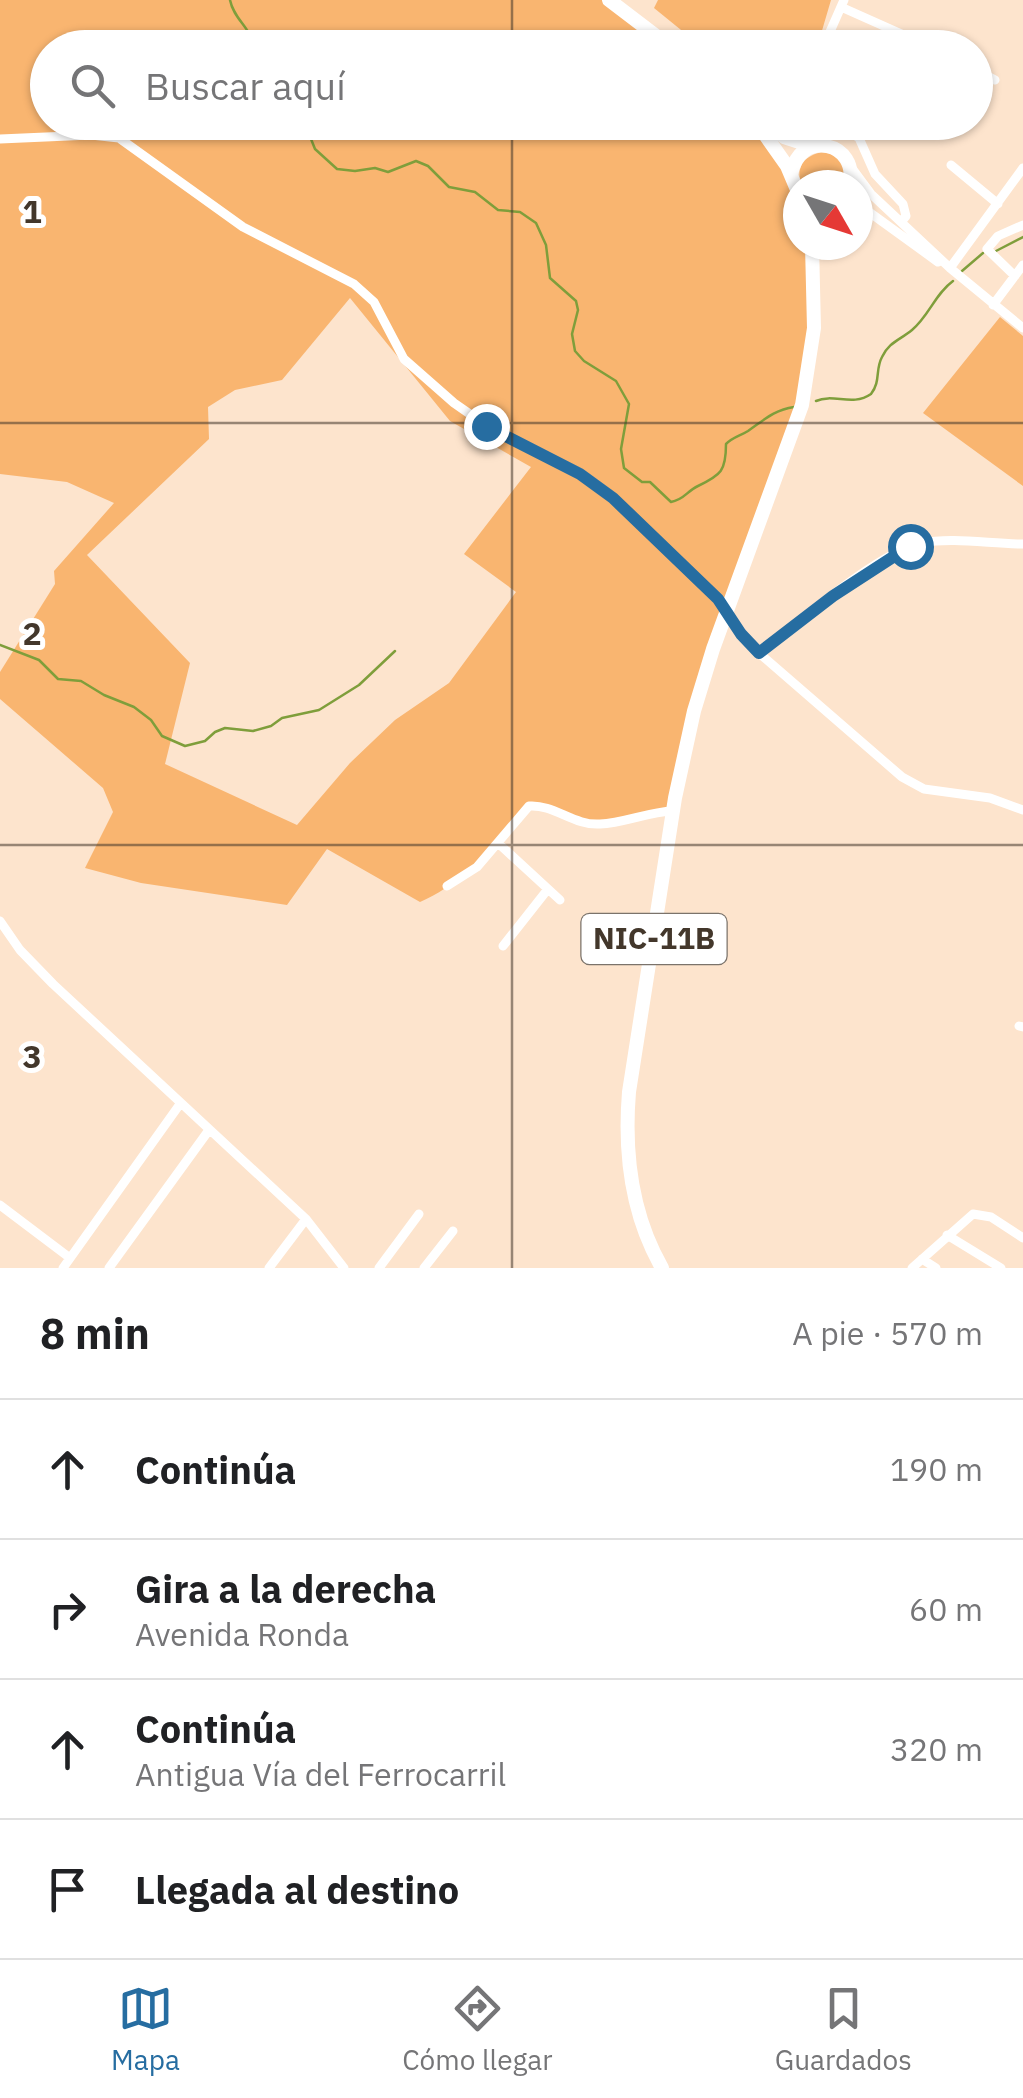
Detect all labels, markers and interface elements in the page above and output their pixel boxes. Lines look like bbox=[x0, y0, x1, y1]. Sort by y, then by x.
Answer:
search box bbox=[30, 30, 993, 140]
icon: search bbox=[65, 58, 120, 113]
text: Buscar aquí bbox=[145, 61, 346, 110]
north arrow bbox=[783, 170, 873, 260]
text: 1 bbox=[22, 190, 42, 232]
route end bbox=[464, 404, 510, 450]
route start bbox=[888, 524, 934, 570]
text: 2 bbox=[22, 612, 42, 654]
road number: NIC-11B bbox=[582, 914, 726, 964]
text: 3 bbox=[22, 1035, 42, 1077]
text: 8 min bbox=[40, 1306, 150, 1361]
text: A pie · 570 m bbox=[792, 1312, 983, 1354]
icon: ahead bbox=[40, 1442, 95, 1497]
text: Continúa bbox=[135, 1445, 296, 1494]
text: 190 m bbox=[890, 1448, 983, 1490]
text: Gira a la derecha bbox=[135, 1564, 436, 1613]
icon: right bbox=[40, 1582, 95, 1637]
text: 60 m bbox=[909, 1588, 983, 1630]
text: Avenida Ronda bbox=[135, 1613, 349, 1655]
text: Continúa bbox=[135, 1704, 296, 1753]
icon: ahead bbox=[40, 1722, 95, 1777]
text: 320 m bbox=[890, 1728, 983, 1770]
text: Antigua Vía del Ferrocarril bbox=[135, 1753, 506, 1795]
icon: arrive bbox=[40, 1862, 95, 1917]
text: Llegada al destino bbox=[135, 1865, 459, 1914]
tab: Mapa bbox=[111, 1981, 180, 2078]
tab: Cómo llegar bbox=[402, 1981, 552, 2078]
tab: Guardados bbox=[775, 1981, 912, 2078]

